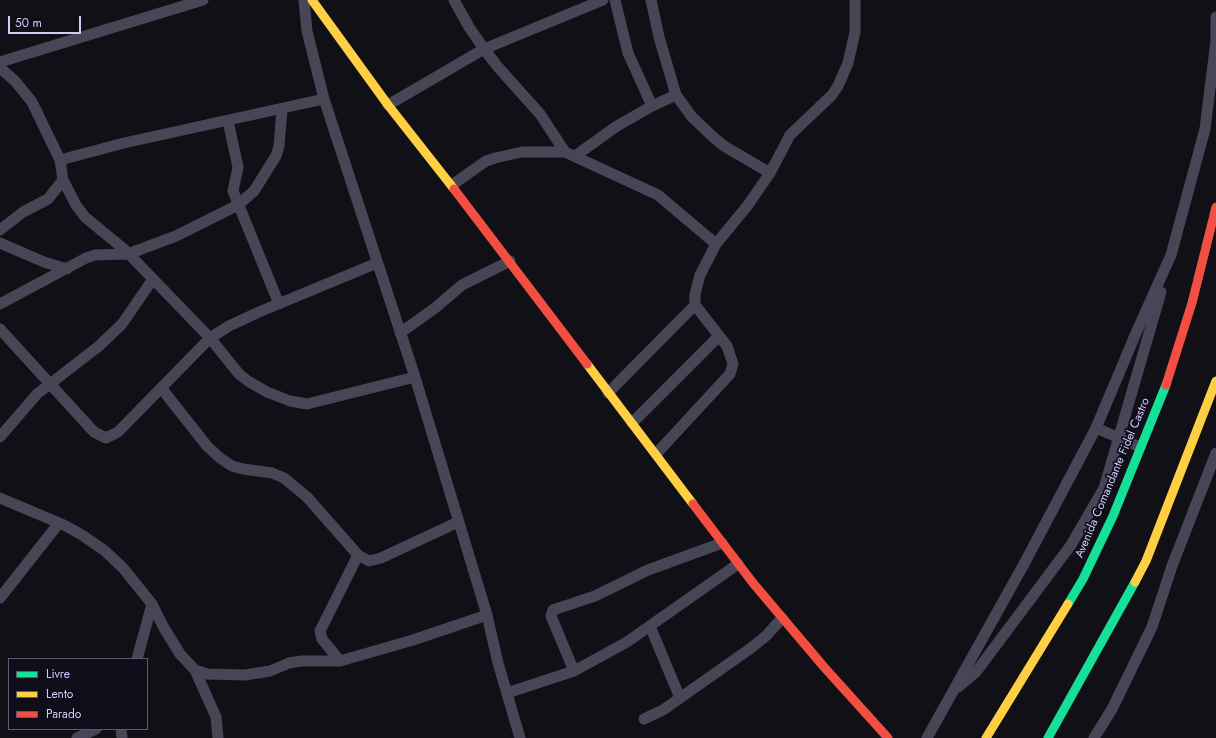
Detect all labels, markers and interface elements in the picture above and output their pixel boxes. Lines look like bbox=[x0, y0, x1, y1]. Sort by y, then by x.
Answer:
scale bar bbox=[10, 8, 83, 34]
text: 50 m bbox=[15, 14, 42, 32]
street label: Avenida Comandante Fidel Castro bbox=[1073, 396, 1153, 560]
legend bbox=[8, 658, 148, 730]
text: Livre bbox=[46, 665, 70, 683]
text: Lento bbox=[46, 685, 73, 703]
text: Parado bbox=[46, 705, 81, 723]

